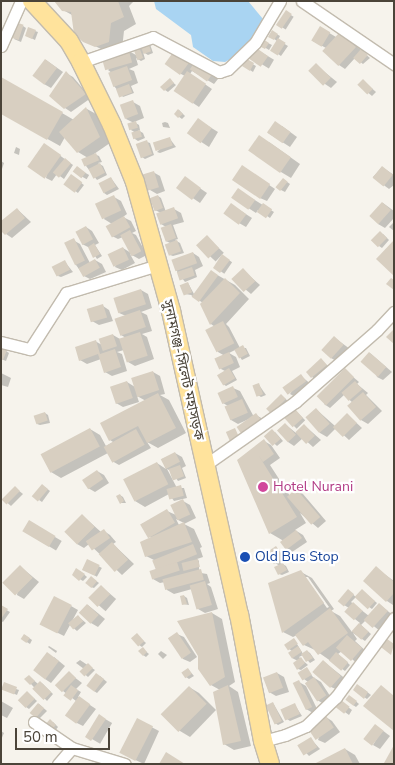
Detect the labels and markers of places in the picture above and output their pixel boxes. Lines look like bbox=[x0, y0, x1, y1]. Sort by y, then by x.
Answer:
place label: Hotel Nurani bbox=[273, 479, 353, 495]
marker: Hotel Nurani bbox=[257, 481, 269, 493]
place label: Old Bus Stop bbox=[255, 549, 339, 565]
marker: Old Bus Stop bbox=[239, 551, 251, 563]

